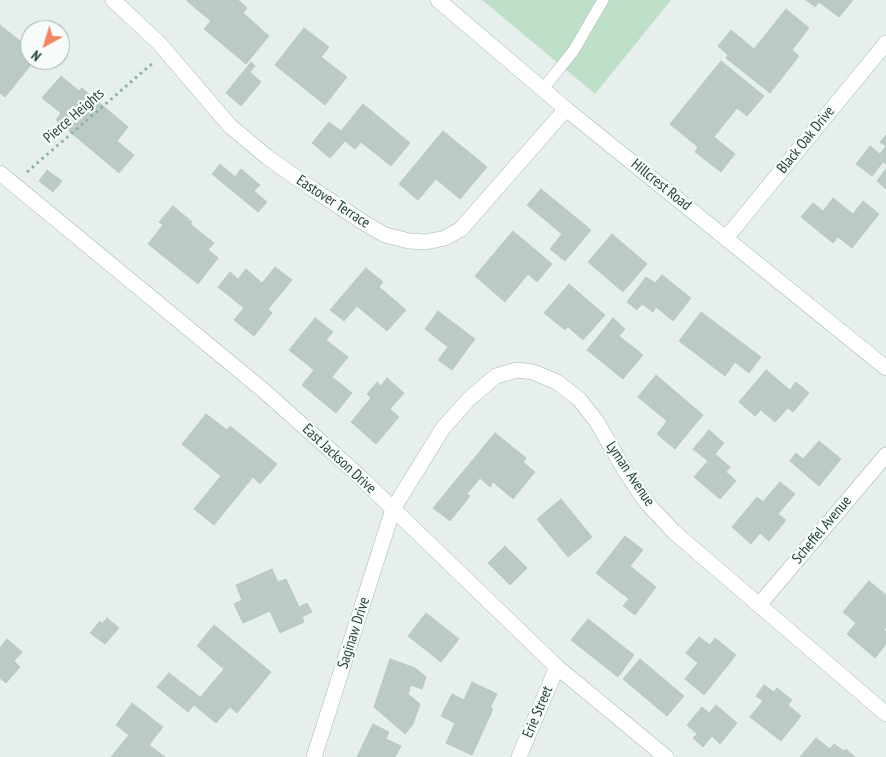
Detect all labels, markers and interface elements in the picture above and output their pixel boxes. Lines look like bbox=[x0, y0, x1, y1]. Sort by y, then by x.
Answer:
north arrow bbox=[20, 20, 70, 70]
text: N bbox=[28, 47, 45, 65]
street label: Pierce Heights bbox=[40, 85, 108, 147]
street label: Black Oak Drive bbox=[773, 103, 839, 177]
street label: Hillcrest Road bbox=[627, 155, 695, 215]
street label: Eastover Terrace bbox=[293, 172, 373, 232]
street label: East Jackson Drive bbox=[298, 420, 380, 498]
street label: Lyman Avenue bbox=[602, 438, 658, 510]
street label: Scheffel Avenue bbox=[788, 492, 856, 568]
street label: Saginaw Drive bbox=[334, 595, 374, 671]
street label: Erie Street bbox=[519, 684, 557, 740]

